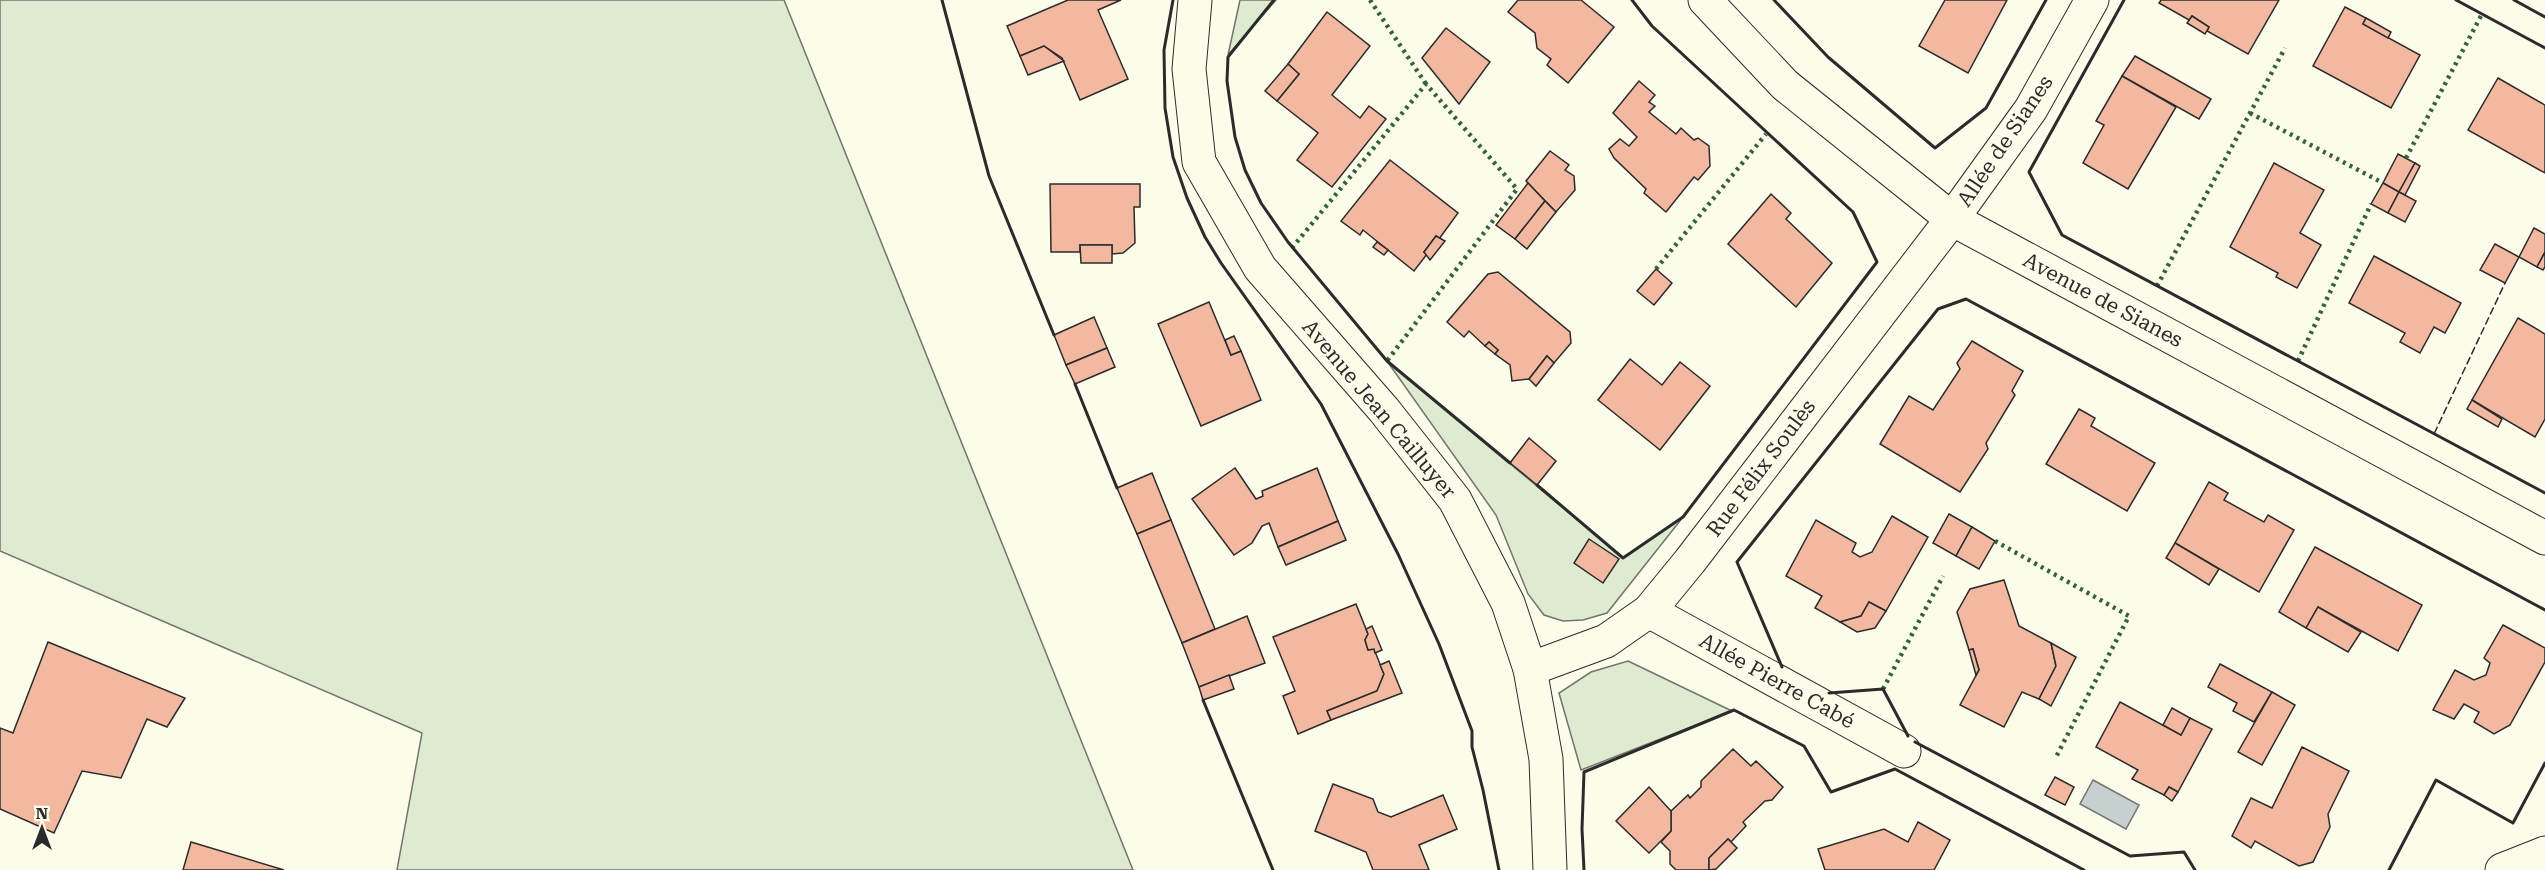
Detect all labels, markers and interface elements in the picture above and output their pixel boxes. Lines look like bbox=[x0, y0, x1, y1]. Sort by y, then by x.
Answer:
street label: Allée de Sianes bbox=[1952, 71, 2058, 211]
street label: Avenue de Sianes bbox=[2019, 248, 2187, 352]
street label: Avenue Jean Cailluyer bbox=[1297, 315, 1461, 503]
street label: Rue Félix Soulès bbox=[1702, 395, 1820, 541]
street label: Allée Pierre Cabé bbox=[1695, 628, 1859, 734]
north arrow bbox=[12, 798, 72, 858]
text: N bbox=[36, 804, 48, 823]

